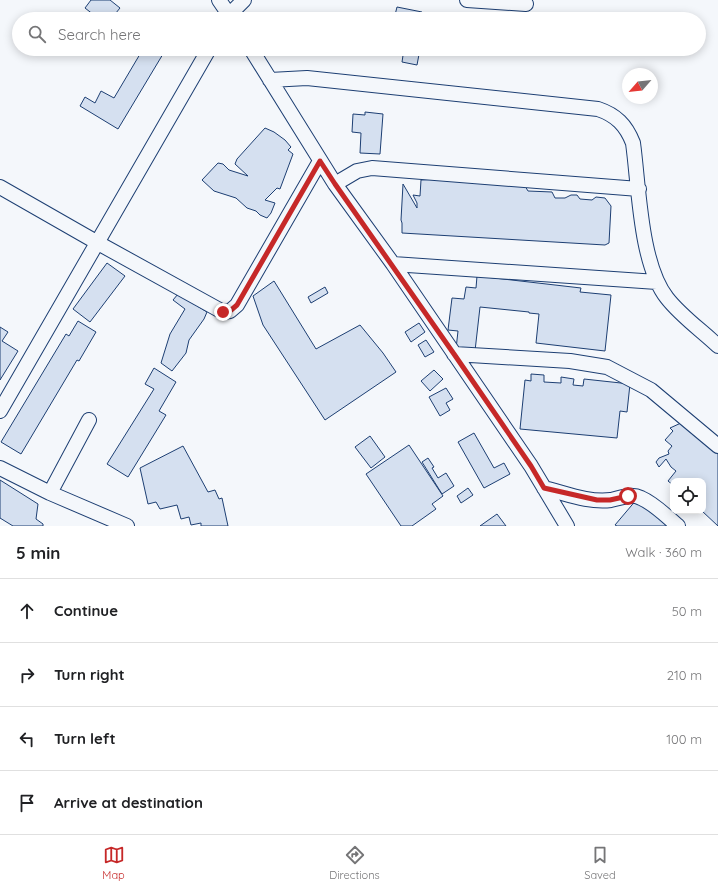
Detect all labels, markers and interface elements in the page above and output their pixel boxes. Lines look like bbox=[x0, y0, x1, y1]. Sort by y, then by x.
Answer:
search box bbox=[12, 12, 706, 56]
icon: search bbox=[26, 23, 48, 45]
text: Search here bbox=[58, 25, 141, 44]
north arrow bbox=[622, 68, 658, 104]
route end bbox=[214, 303, 232, 321]
map controls bbox=[670, 478, 706, 514]
button: locate bbox=[670, 478, 706, 514]
route start bbox=[619, 487, 637, 505]
text: 5 min bbox=[16, 542, 60, 563]
text: Walk · 360 m bbox=[625, 544, 702, 560]
icon: ahead bbox=[16, 600, 38, 622]
text: Continue bbox=[54, 601, 118, 620]
text: 50 m bbox=[672, 603, 702, 619]
icon: right bbox=[16, 664, 38, 686]
text: Turn right bbox=[54, 665, 125, 684]
text: 210 m bbox=[667, 667, 702, 683]
icon: left bbox=[16, 728, 38, 750]
text: Turn left bbox=[54, 729, 116, 748]
text: 100 m bbox=[666, 731, 702, 747]
icon: arrive bbox=[16, 792, 38, 814]
text: Arrive at destination bbox=[54, 793, 203, 812]
tab: Map bbox=[102, 844, 125, 882]
tab: Directions bbox=[329, 844, 380, 882]
tab: Saved bbox=[584, 844, 616, 882]

